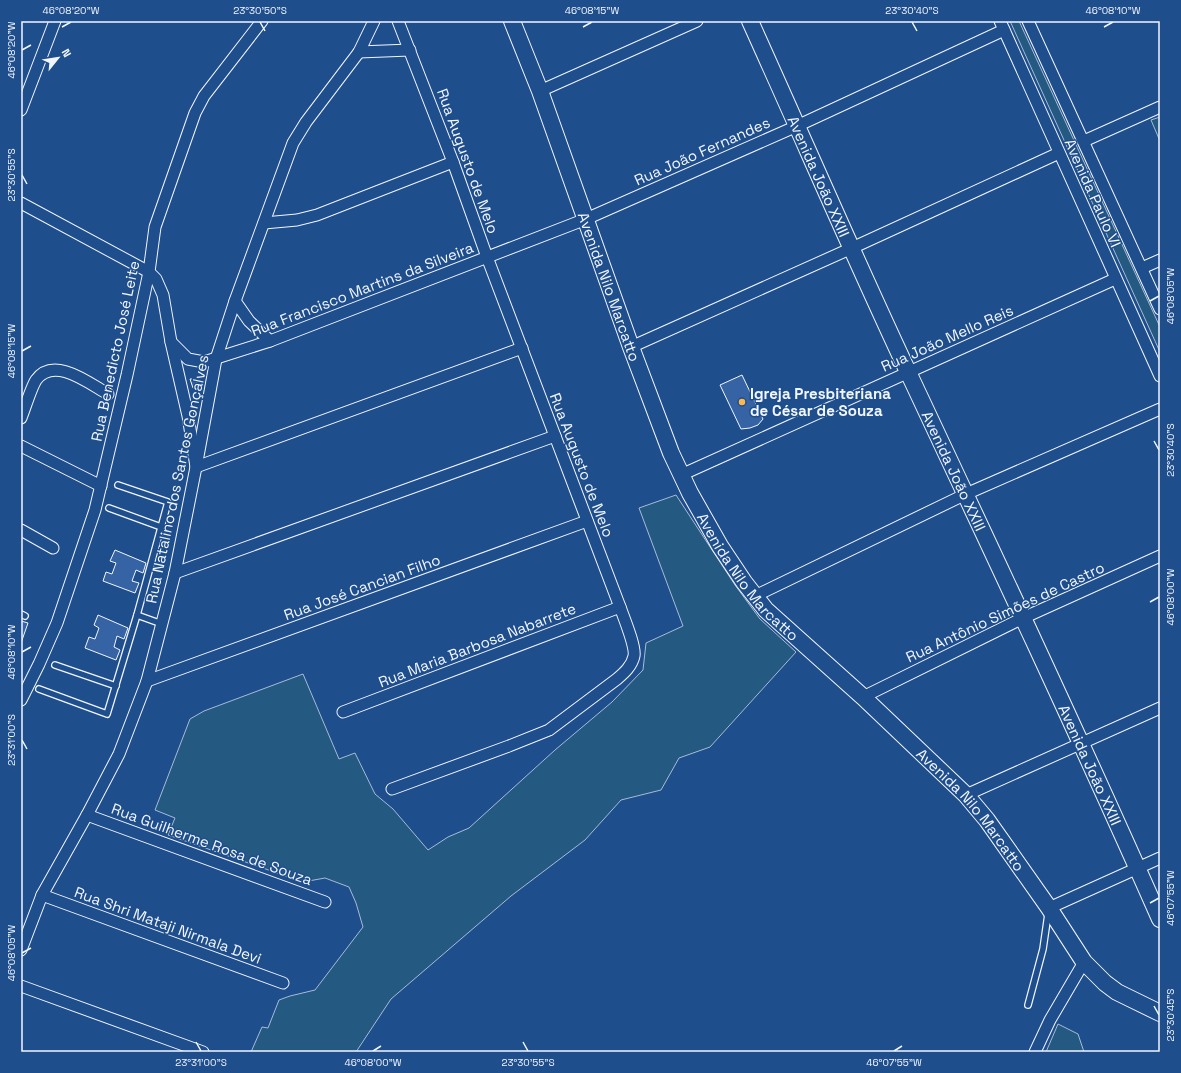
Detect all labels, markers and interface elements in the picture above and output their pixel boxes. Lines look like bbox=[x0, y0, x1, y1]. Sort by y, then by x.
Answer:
text: 46°08'20"W bbox=[43, 4, 100, 17]
text: 23°30'50"S bbox=[233, 4, 287, 17]
text: 46°08'15"W bbox=[565, 4, 619, 17]
text: 23°30'40"S bbox=[885, 4, 939, 17]
text: 46°08'10"W bbox=[1086, 4, 1141, 17]
text: 46°08'20"W bbox=[5, 21, 18, 78]
north arrow bbox=[38, 38, 78, 78]
text: N bbox=[59, 46, 75, 60]
street label: Rua Augusto de Melo bbox=[433, 86, 503, 236]
street label: Rua João Fernandes bbox=[631, 113, 773, 189]
street label: Avenida João XXIII bbox=[784, 113, 855, 240]
street label: Avenida Paulo VI bbox=[1061, 136, 1125, 250]
text: 23°30'55"S bbox=[5, 148, 18, 202]
street label: Avenida Nilo Marcatto bbox=[574, 209, 645, 364]
street label: Rua Francisco Martins da Silveira bbox=[248, 238, 476, 340]
street label: Rua Benedicto José Leite bbox=[87, 259, 143, 443]
text: 46°08'05"W bbox=[1164, 267, 1177, 324]
street label: Rua João Mello Reis bbox=[878, 300, 1016, 376]
text: 46°08'15"W bbox=[5, 324, 18, 378]
street label: Rua Natalino dos Santos Gonçalves bbox=[141, 353, 213, 605]
place label: Igreja Presbiteriana de César de Souza bbox=[750, 384, 891, 420]
street label: Rua Augusto de Melo bbox=[546, 390, 618, 540]
marker: Igreja Presbiteriana de César de Souza bbox=[737, 397, 747, 407]
street label: Avenida João XXIII bbox=[918, 408, 991, 534]
text: 23°30'40"S bbox=[1164, 423, 1177, 477]
street label: Avenida Nilo Marcatto bbox=[693, 509, 803, 645]
street label: Rua José Cancian Filho bbox=[281, 550, 443, 624]
street label: Rua Antônio Simões de Castro bbox=[903, 558, 1107, 666]
text: 46°08'00"W bbox=[1164, 568, 1177, 626]
street label: Rua Maria Barbosa Nabarrete bbox=[376, 598, 579, 691]
text: 46°08'10"W bbox=[5, 624, 18, 679]
street label: Avenida João XXIII bbox=[1055, 701, 1126, 828]
text: 23°31'00"S bbox=[5, 714, 18, 766]
street label: Avenida Nilo Marcatto bbox=[913, 744, 1029, 874]
street label: Rua Guilherme Rosa de Souza bbox=[109, 799, 315, 889]
text: 46°07'55"W bbox=[1164, 870, 1177, 926]
street label: Rua Shri Mataji Nirmala Devi bbox=[72, 882, 264, 968]
text: 46°08'05"W bbox=[5, 924, 18, 981]
text: 23°30'45"S bbox=[1164, 988, 1177, 1042]
text: 23°31'00"S bbox=[175, 1056, 227, 1069]
text: 46°08'00"W bbox=[344, 1056, 402, 1069]
text: 23°30'55"S bbox=[501, 1056, 555, 1069]
text: 46°07'55"W bbox=[866, 1056, 922, 1069]

